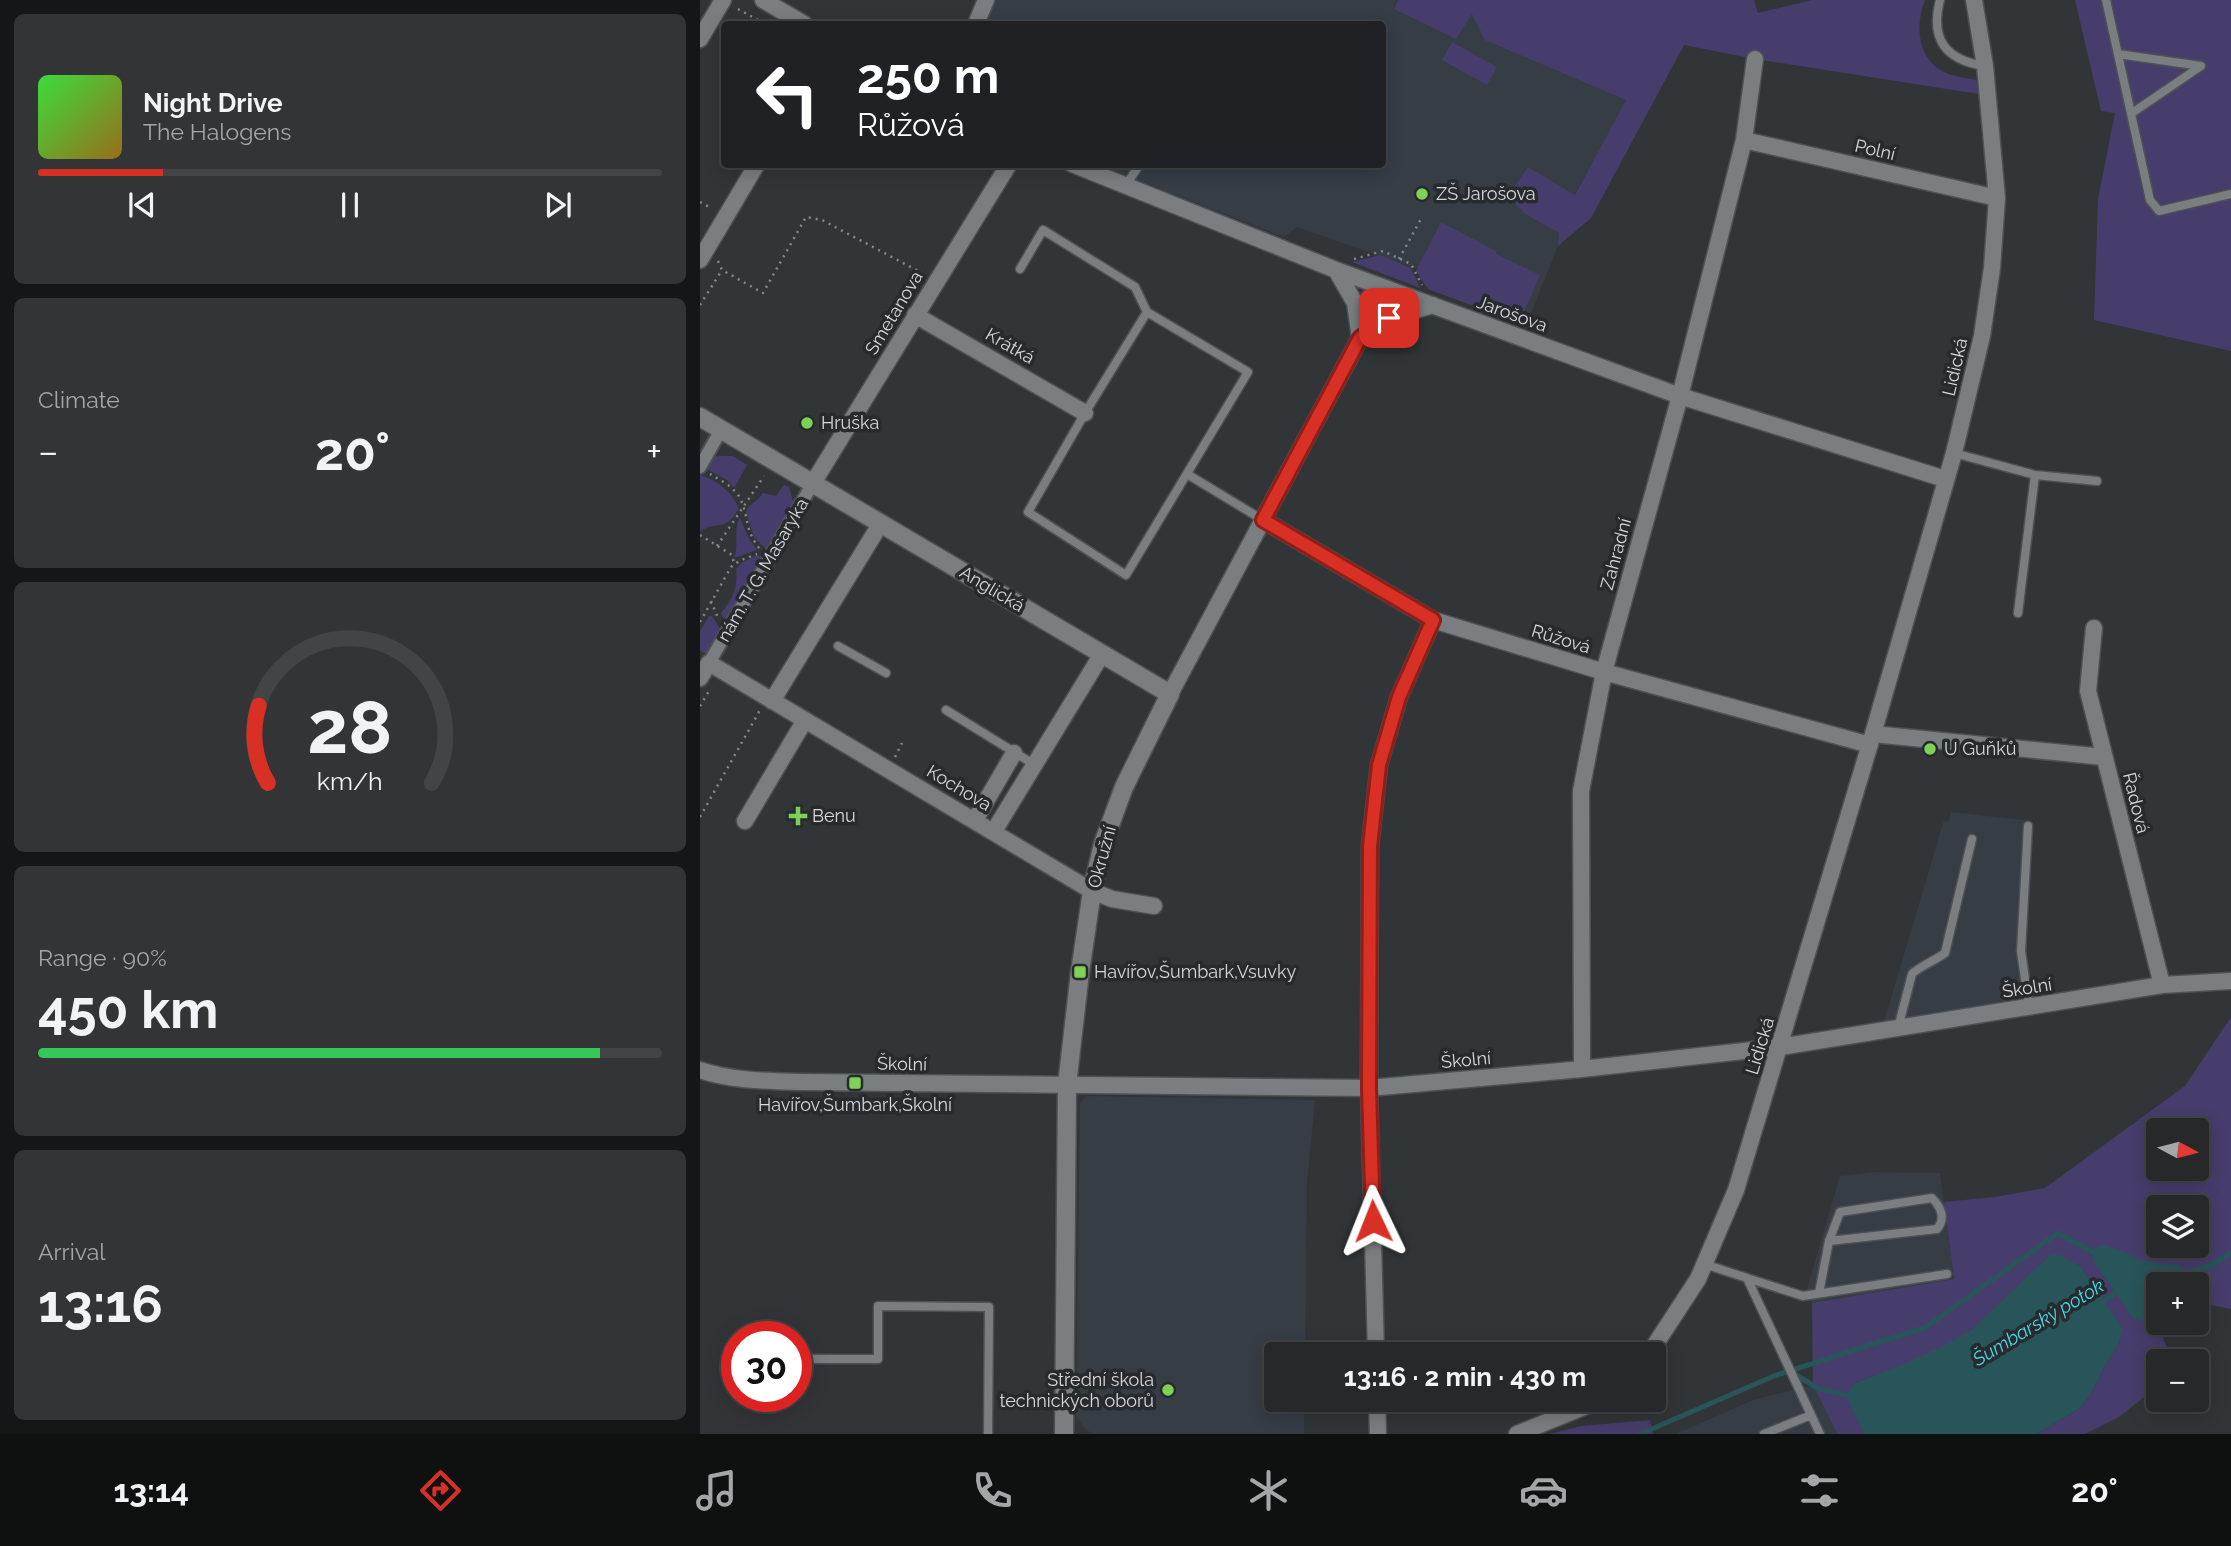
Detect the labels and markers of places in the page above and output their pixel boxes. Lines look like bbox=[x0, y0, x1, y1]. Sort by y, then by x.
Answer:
place label: ZŠ Jarošova bbox=[1436, 182, 1536, 204]
marker: ZŠ Jarošova bbox=[1414, 186, 1430, 202]
pin bbox=[1359, 288, 1419, 348]
place label: Hruška bbox=[821, 412, 879, 433]
marker: Hruška bbox=[799, 415, 815, 431]
place label: U Guňků bbox=[1944, 738, 2017, 759]
marker: U Guňků bbox=[1922, 741, 1938, 757]
place label: Benu bbox=[812, 805, 856, 826]
marker: Benu bbox=[790, 808, 806, 824]
place label: Havířov,Šumbark,Vsuvky bbox=[1094, 960, 1296, 982]
marker: Havířov,Šumbark,Vsuvky bbox=[1072, 964, 1088, 980]
marker: Havířov,Šumbark,Školní bbox=[847, 1075, 863, 1091]
place label: Havířov,Šumbark,Školní bbox=[758, 1093, 952, 1115]
place label: Střední škola technických oborů bbox=[999, 1369, 1154, 1411]
marker: Střední škola technických oborů bbox=[1160, 1382, 1176, 1398]

